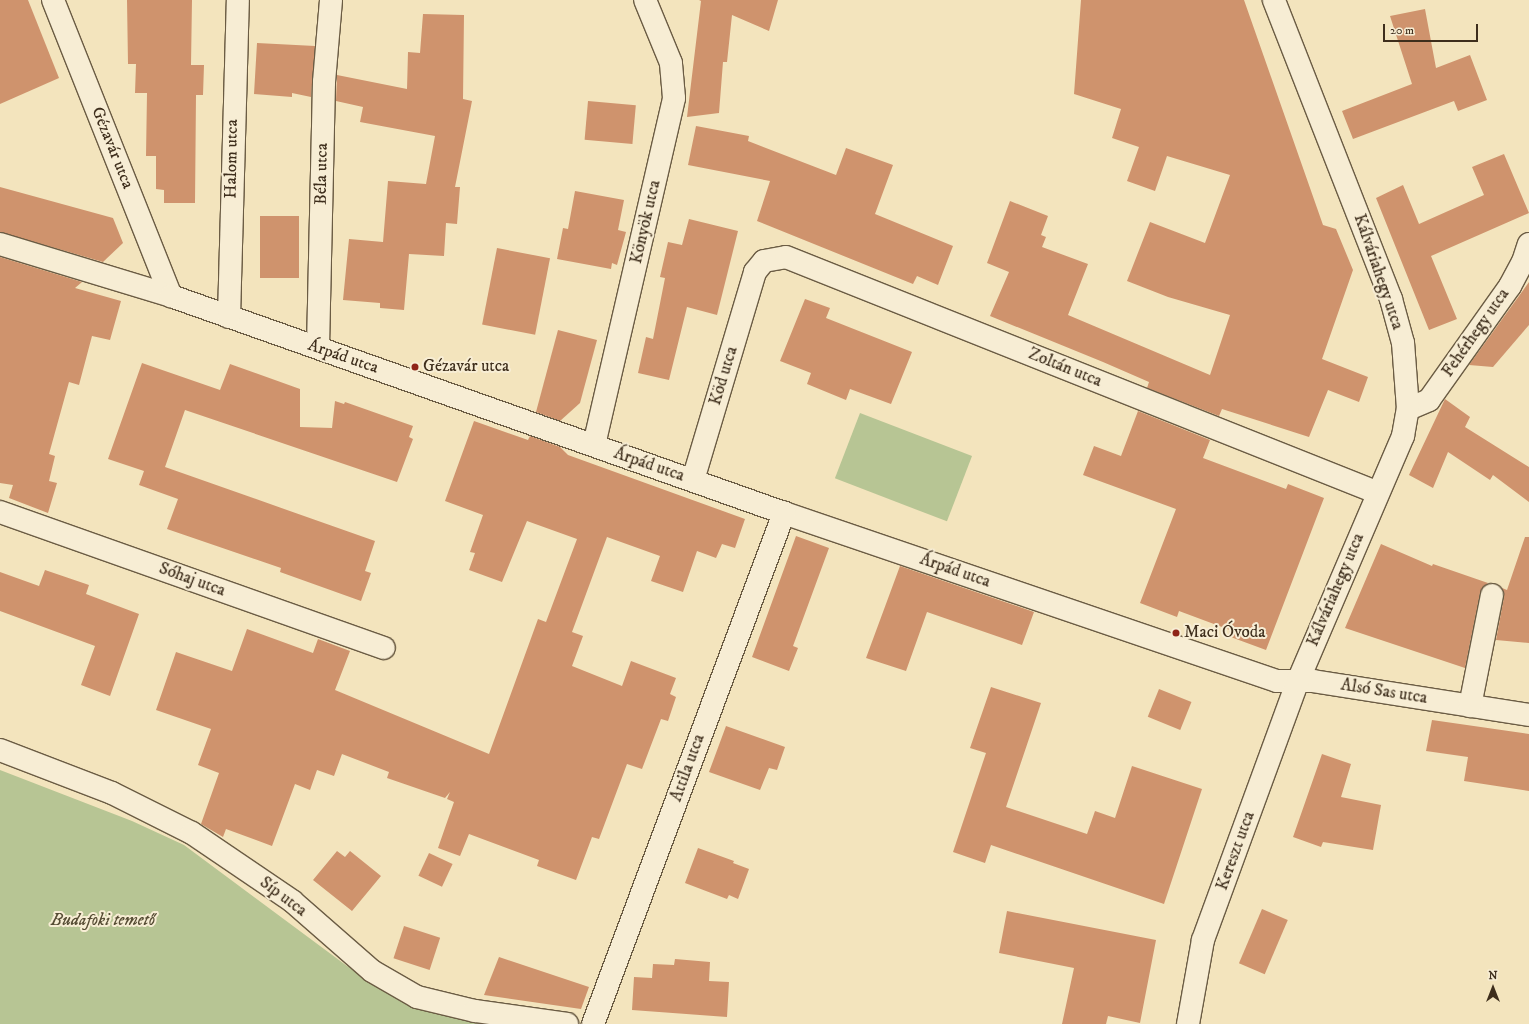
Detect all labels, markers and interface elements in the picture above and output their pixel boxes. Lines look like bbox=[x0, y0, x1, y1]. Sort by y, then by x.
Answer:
scale bar bbox=[1385, 16, 1480, 42]
text: 20 m bbox=[1390, 23, 1414, 38]
street label: Gézavár utca bbox=[86, 104, 138, 192]
street label: Halom utca bbox=[221, 119, 243, 199]
street label: Béla utca bbox=[311, 143, 333, 205]
street label: Könyök utca bbox=[626, 178, 666, 266]
street label: Kálváriahegy utca bbox=[1349, 211, 1407, 333]
street label: Fehérhegy utca bbox=[1438, 285, 1514, 381]
street label: Árpád utca bbox=[305, 335, 381, 379]
street label: Köd utca bbox=[705, 344, 743, 408]
street label: Zoltán utca bbox=[1025, 344, 1105, 392]
place label: Gézavár utca bbox=[423, 357, 509, 377]
marker: Gézavár utca bbox=[410, 362, 420, 372]
street label: Árpád utca bbox=[611, 443, 687, 487]
street label: Kálváriahegy utca bbox=[1303, 530, 1369, 650]
street label: Árpád utca bbox=[917, 549, 993, 593]
street label: Sóhaj utca bbox=[156, 559, 228, 601]
place label: Maci Óvoda bbox=[1184, 623, 1266, 643]
marker: Maci Óvoda bbox=[1171, 628, 1181, 638]
street label: Alsó Sas utca bbox=[1339, 675, 1429, 709]
street label: Attila utca bbox=[666, 731, 710, 805]
street label: Kereszt utca bbox=[1212, 809, 1260, 893]
street label: Síp utca bbox=[255, 873, 311, 921]
park label: Budafoki temető bbox=[51, 911, 155, 931]
north arrow bbox=[1473, 968, 1513, 1008]
text: N bbox=[1488, 969, 1498, 983]

